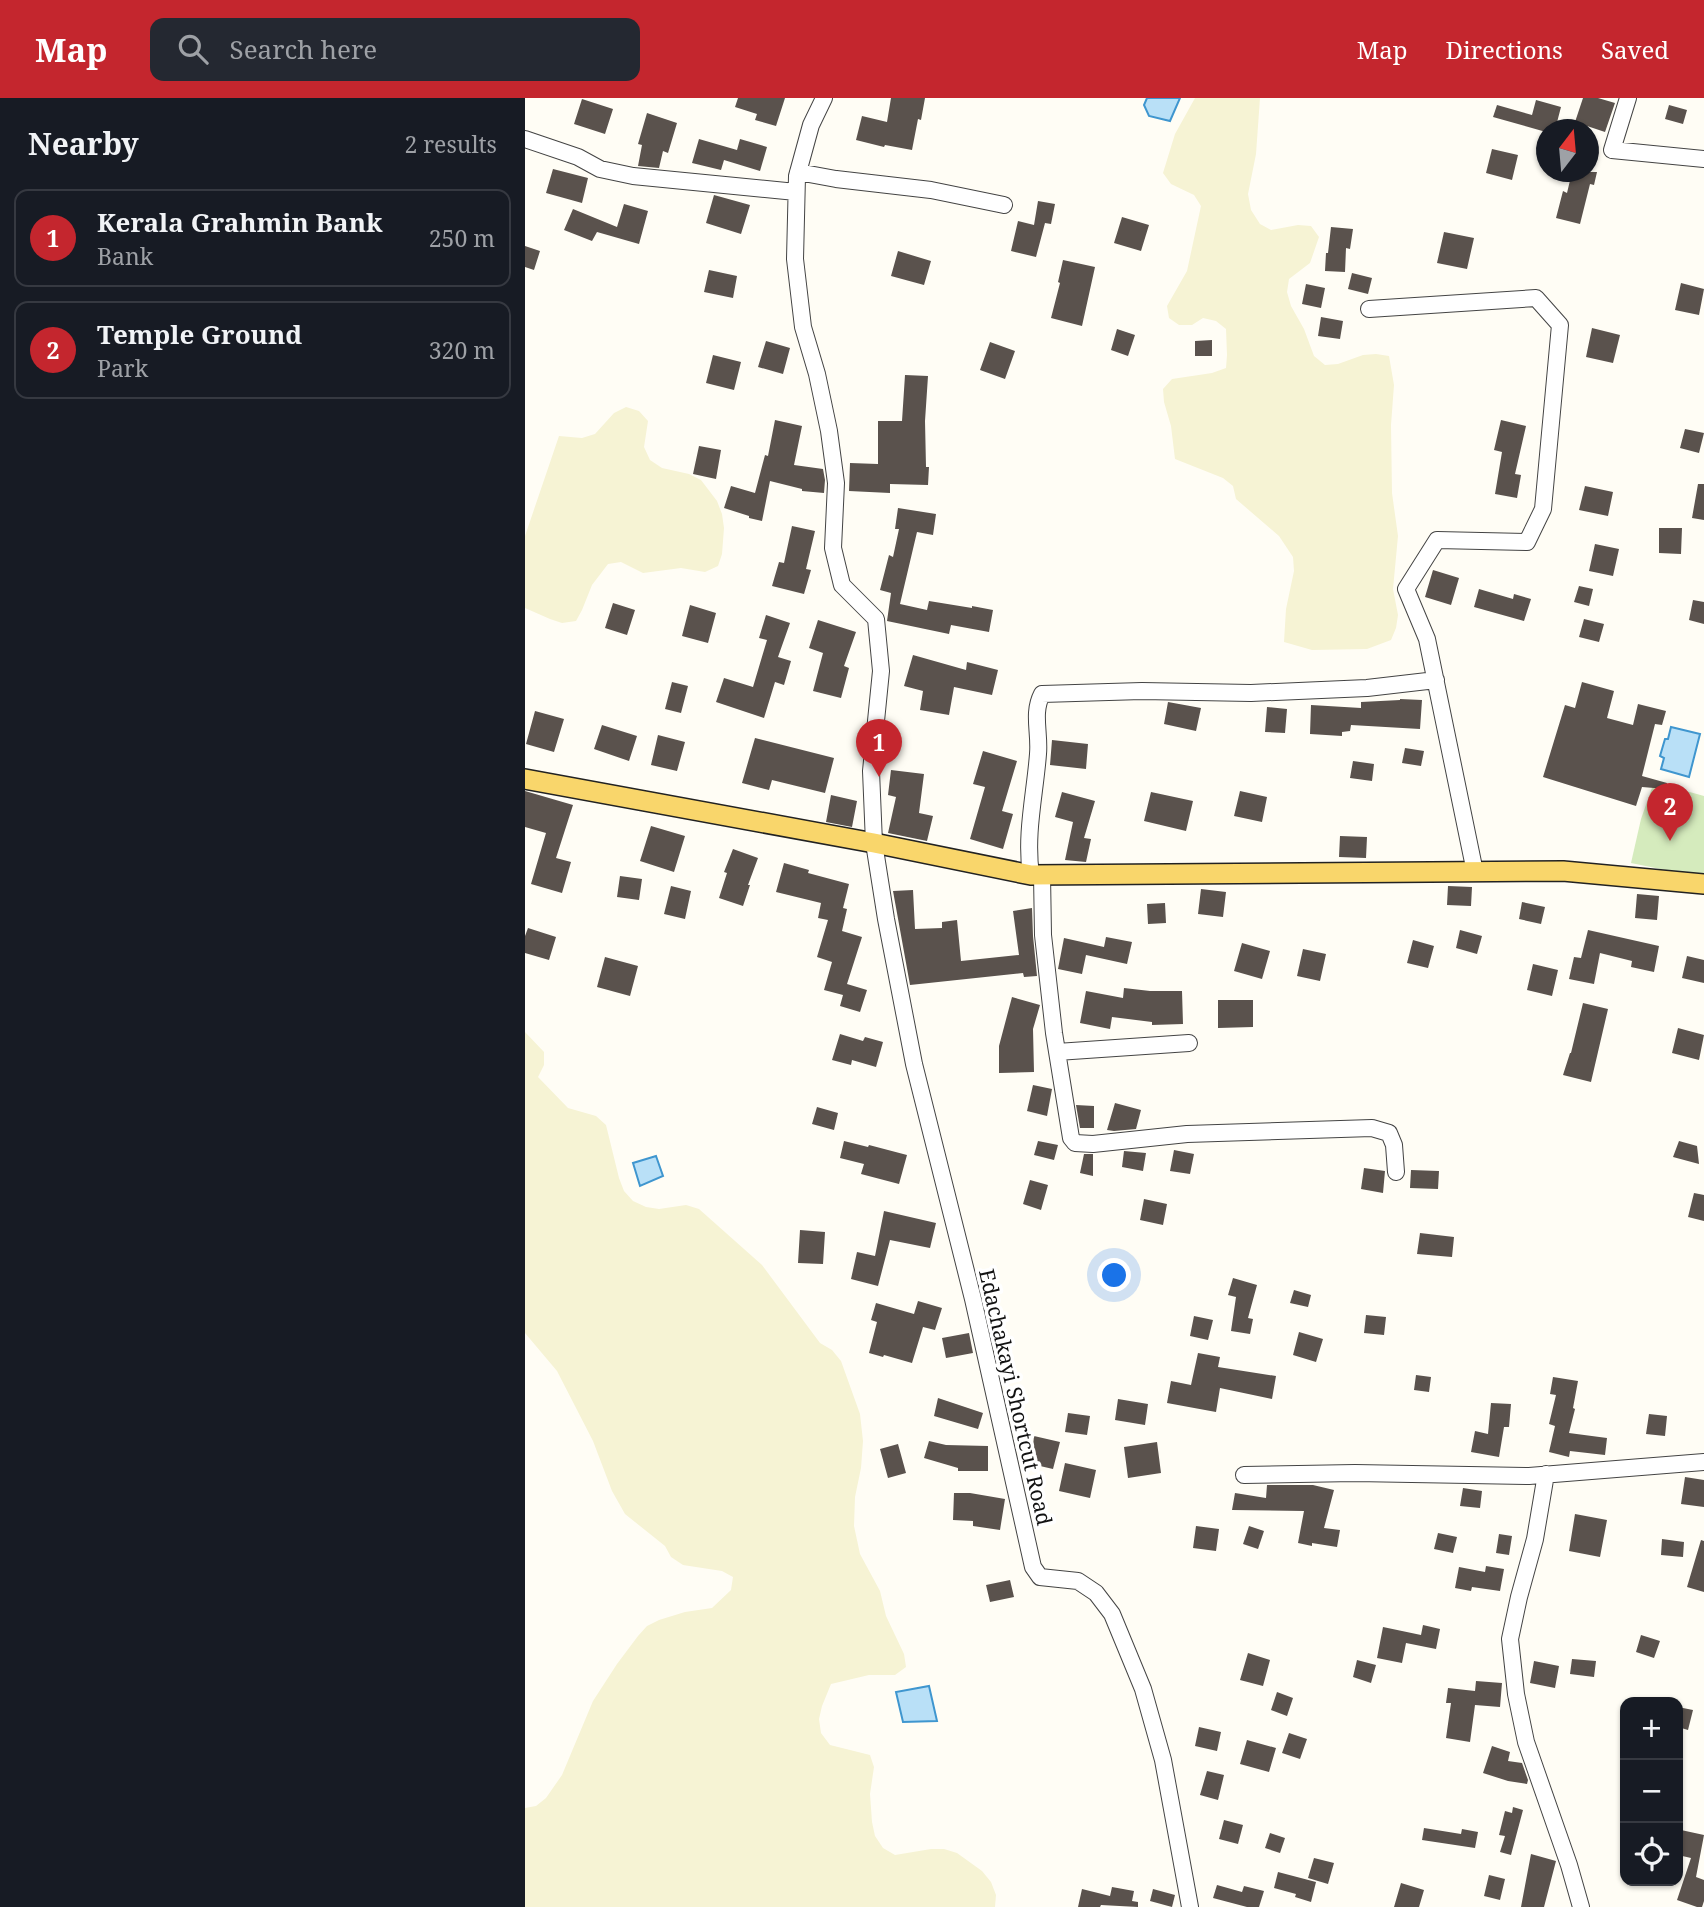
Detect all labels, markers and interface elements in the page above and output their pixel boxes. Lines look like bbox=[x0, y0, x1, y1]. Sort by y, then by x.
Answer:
search box bbox=[150, 18, 640, 81]
text: Map bbox=[35, 27, 108, 72]
icon: search bbox=[174, 30, 212, 68]
text: Search here bbox=[230, 31, 377, 67]
text: Map bbox=[1357, 33, 1408, 66]
text: Directions bbox=[1446, 33, 1563, 66]
text: Saved bbox=[1601, 33, 1669, 66]
north arrow bbox=[1536, 119, 1599, 182]
text: Nearby bbox=[28, 123, 139, 164]
text: 2 results bbox=[404, 128, 497, 160]
text: Kerala Grahmin Bank bbox=[97, 204, 383, 240]
text: 1 bbox=[47, 222, 60, 254]
text: 250 m bbox=[429, 222, 495, 254]
text: Bank bbox=[97, 240, 153, 272]
text: Temple Ground bbox=[97, 316, 302, 352]
text: 2 bbox=[47, 334, 60, 366]
text: 320 m bbox=[429, 334, 495, 366]
text: Park bbox=[97, 352, 148, 384]
pin: 1 bbox=[856, 719, 902, 777]
pin: 2 bbox=[1647, 783, 1693, 841]
your location bbox=[1097, 1258, 1131, 1292]
street label: Edachakayi Shortcut Road bbox=[973, 1266, 1059, 1528]
map controls bbox=[1620, 1697, 1683, 1886]
button: + bbox=[1620, 1697, 1683, 1760]
button: − bbox=[1620, 1760, 1683, 1823]
button: locate bbox=[1620, 1823, 1683, 1886]

